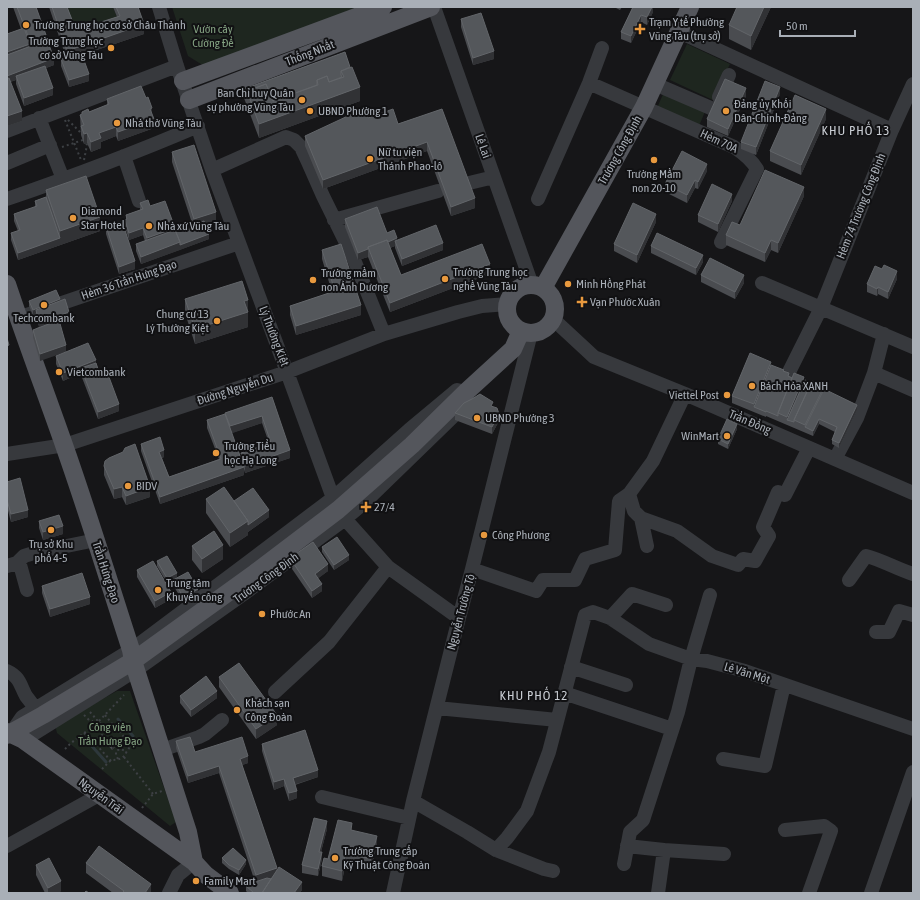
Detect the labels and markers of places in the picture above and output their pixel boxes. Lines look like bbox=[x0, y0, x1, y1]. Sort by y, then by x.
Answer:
place label: Trạm Y tế Phường Vũng Tàu (trụ sở) bbox=[649, 15, 725, 43]
place label: Trường Trung học cơ sở Châu Thành bbox=[34, 18, 186, 32]
marker: Trường Trung học cơ sở Châu Thành bbox=[21, 20, 31, 30]
marker: Trạm Y tế Phường Vũng Tàu (trụ sở) bbox=[634, 23, 646, 35]
place label: Trường Trung học cơ sở Vũng Tàu bbox=[28, 34, 104, 62]
marker: Trường Trung học cơ sở Vũng Tàu bbox=[106, 43, 116, 53]
place label: Ban Chỉ huy Quân sự phường Vũng Tàu bbox=[207, 86, 294, 114]
marker: Ban Chỉ huy Quân sự phường Vũng Tàu bbox=[297, 95, 307, 105]
place label: Đảng ủy Khối Dân-Chính-Đảng bbox=[734, 97, 808, 125]
place label: UBND Phường 1 bbox=[318, 104, 388, 118]
marker: UBND Phường 1 bbox=[305, 106, 315, 116]
marker: Đảng ủy Khối Dân-Chính-Đảng bbox=[721, 106, 731, 116]
place label: Nhà thờ Vũng Tàu bbox=[125, 116, 202, 130]
marker: Nhà thờ Vũng Tàu bbox=[112, 118, 122, 128]
place label: Nữ tu viện Thánh Phao-lô bbox=[378, 145, 443, 173]
marker: Nữ tu viện Thánh Phao-lô bbox=[365, 154, 375, 164]
marker: Trường Mầm non 20-10 bbox=[649, 155, 659, 165]
place label: Trường Mầm non 20-10 bbox=[627, 167, 681, 195]
place label: Diamond Star Hotel bbox=[81, 204, 126, 232]
marker: Diamond Star Hotel bbox=[68, 213, 78, 223]
place label: Nhà xứ Vũng Tàu bbox=[157, 219, 230, 233]
marker: Nhà xứ Vũng Tàu bbox=[144, 221, 154, 231]
place label: Trường Trung học nghề Vũng Tàu bbox=[453, 265, 528, 293]
place label: Trường mầm non Ánh Dương bbox=[321, 266, 389, 294]
marker: Trường Trung học nghề Vũng Tàu bbox=[440, 274, 450, 284]
marker: Trường mầm non Ánh Dương bbox=[308, 275, 318, 285]
place label: Minh Hồng Phát bbox=[576, 277, 647, 291]
marker: Minh Hồng Phát bbox=[563, 279, 573, 289]
place label: Vạn Phước Xuân bbox=[590, 295, 660, 309]
marker: Vạn Phước Xuân bbox=[577, 297, 587, 307]
marker: Techcombank bbox=[39, 300, 49, 310]
place label: Chung cư 13 Lý Thường Kiệt bbox=[146, 307, 210, 335]
place label: Techcombank bbox=[13, 311, 75, 325]
marker: Chung cư 13 Lý Thường Kiệt bbox=[212, 316, 222, 326]
place label: Vietcombank bbox=[67, 365, 126, 379]
marker: Vietcombank bbox=[54, 367, 64, 377]
place label: Bách Hóa XANH bbox=[760, 379, 828, 393]
marker: Bách Hóa XANH bbox=[747, 381, 757, 391]
place label: Viettel Post bbox=[669, 388, 720, 402]
marker: Viettel Post bbox=[722, 390, 732, 400]
place label: UBND Phường 3 bbox=[485, 411, 555, 425]
marker: UBND Phường 3 bbox=[472, 413, 482, 423]
place label: WinMart bbox=[681, 429, 720, 443]
marker: WinMart bbox=[722, 431, 732, 441]
place label: Trường Tiểu học Hạ Long bbox=[224, 439, 278, 467]
marker: Trường Tiểu học Hạ Long bbox=[211, 448, 221, 458]
place label: BIDV bbox=[136, 479, 157, 493]
marker: BIDV bbox=[123, 481, 133, 491]
place label: 27/4 bbox=[374, 500, 395, 514]
marker: 27/4 bbox=[361, 502, 371, 512]
marker: Trụ sở Khu phố 4-5 bbox=[46, 525, 56, 535]
place label: Công Phương bbox=[492, 528, 551, 542]
marker: Công Phương bbox=[479, 530, 489, 540]
place label: Trụ sở Khu phố 4-5 bbox=[29, 537, 73, 565]
place label: Trung tâm Khuyến công bbox=[166, 576, 223, 604]
marker: Trung tâm Khuyến công bbox=[153, 585, 163, 595]
place label: Phước An bbox=[270, 607, 311, 621]
marker: Phước An bbox=[257, 609, 267, 619]
place label: Khách sạn Công Đoàn bbox=[245, 696, 292, 724]
marker: Khách sạn Công Đoàn bbox=[232, 705, 242, 715]
place label: Trường Trung cấp Kỹ Thuật Công Đoàn bbox=[343, 844, 430, 872]
marker: Trường Trung cấp Kỹ Thuật Công Đoàn bbox=[330, 853, 340, 863]
place label: Family Mart bbox=[204, 874, 256, 888]
marker: Family Mart bbox=[191, 876, 201, 886]

